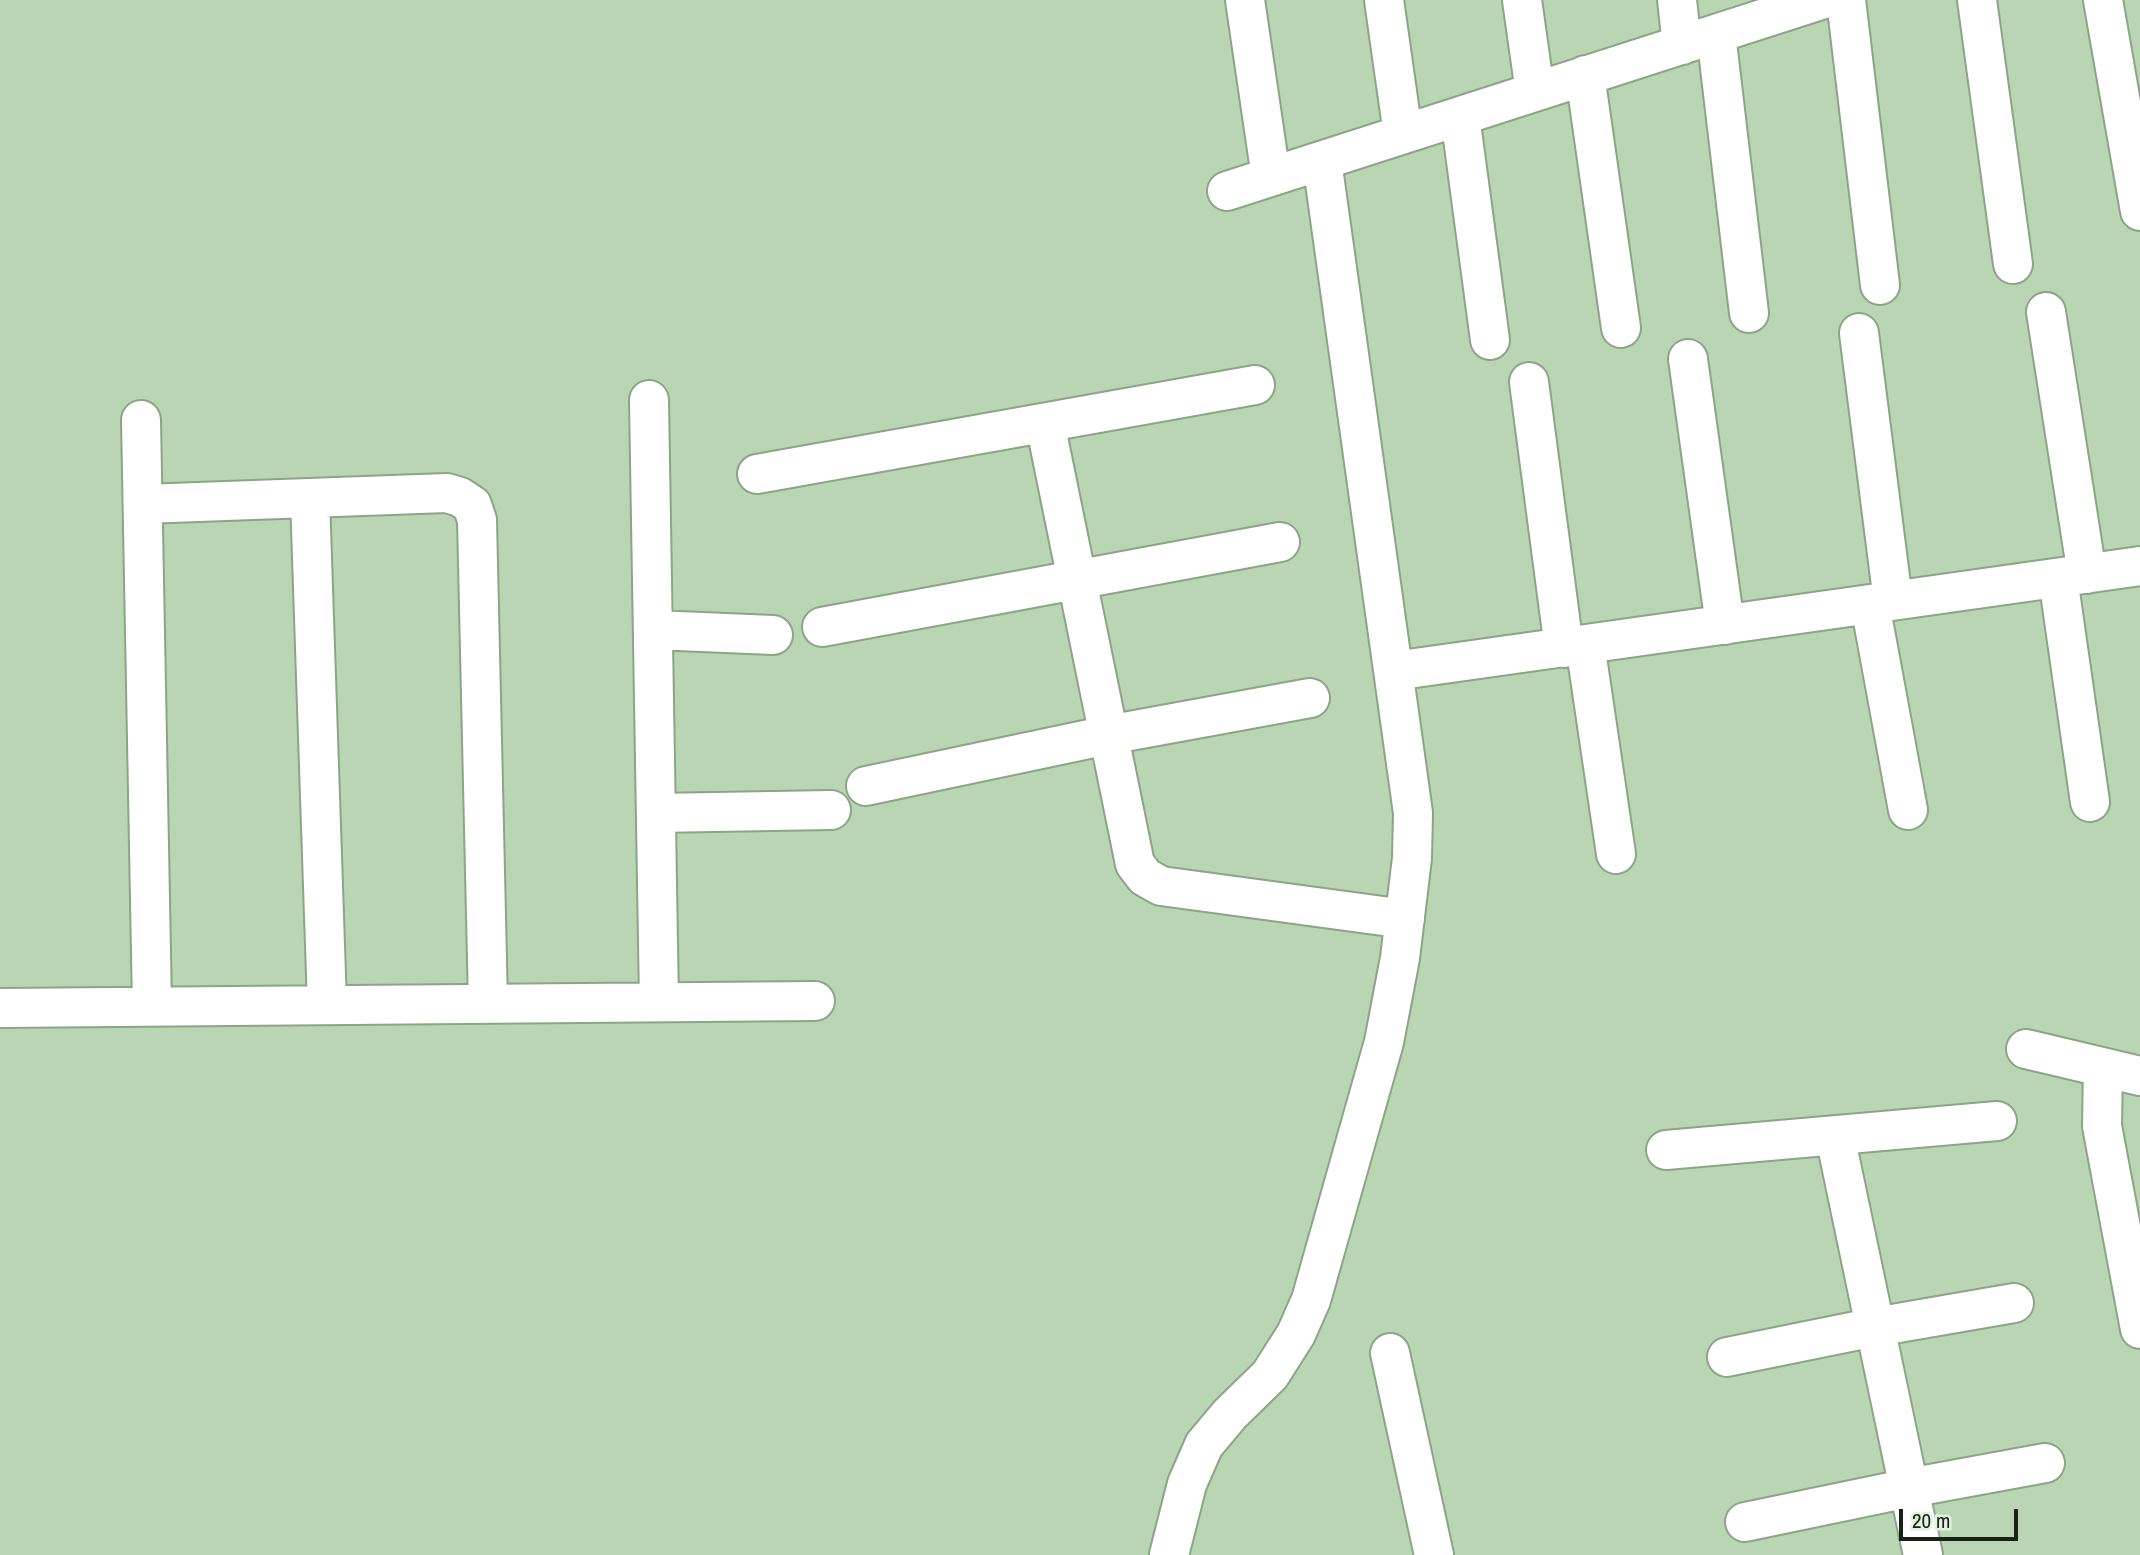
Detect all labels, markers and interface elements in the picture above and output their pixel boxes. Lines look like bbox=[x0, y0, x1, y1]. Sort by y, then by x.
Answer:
scale bar bbox=[1902, 1496, 2021, 1540]
text: 20 m bbox=[1912, 1506, 1950, 1535]

